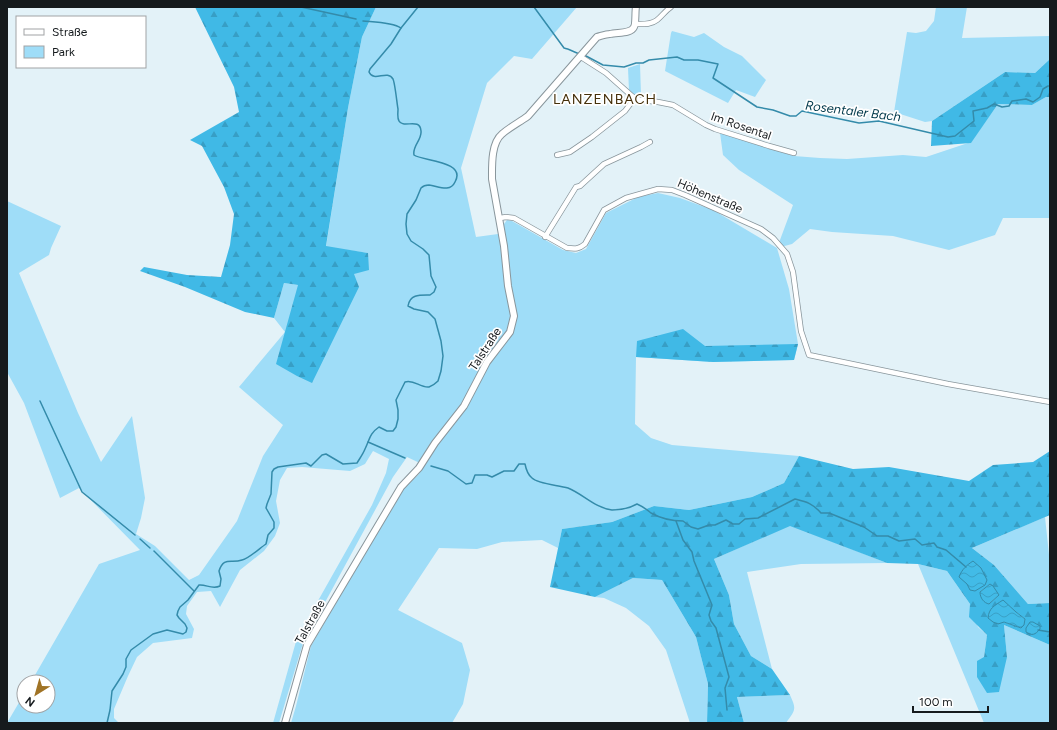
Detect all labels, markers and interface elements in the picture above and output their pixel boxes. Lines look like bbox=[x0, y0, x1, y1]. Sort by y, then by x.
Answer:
legend bbox=[16, 16, 146, 68]
text: Straße bbox=[52, 25, 88, 39]
text: Park bbox=[52, 45, 75, 59]
district label: LANZENBACH bbox=[553, 91, 657, 108]
water label: Rosentaler Bach bbox=[804, 98, 902, 124]
street label: Im Rosental bbox=[709, 109, 773, 143]
street label: Höhenstraße bbox=[675, 176, 745, 216]
street label: Talstraße bbox=[466, 325, 504, 373]
street label: Talstraße bbox=[292, 597, 328, 647]
north arrow bbox=[16, 674, 56, 714]
scale bar bbox=[913, 688, 988, 714]
text: N bbox=[23, 694, 38, 709]
text: 100 m bbox=[919, 695, 953, 709]

